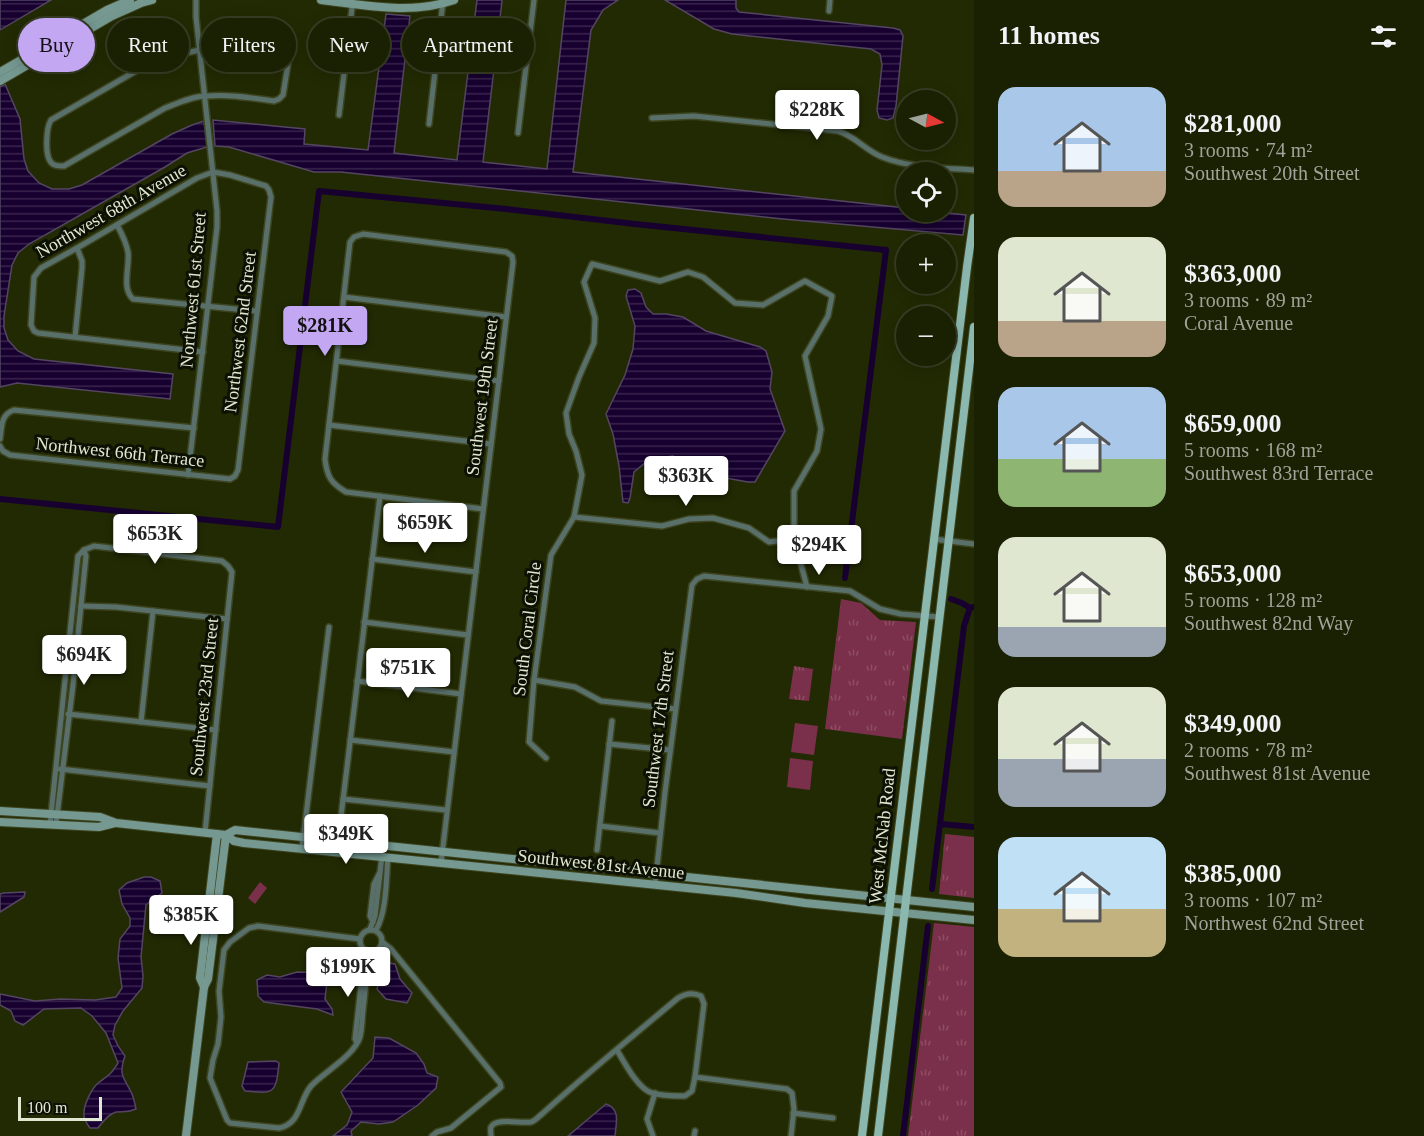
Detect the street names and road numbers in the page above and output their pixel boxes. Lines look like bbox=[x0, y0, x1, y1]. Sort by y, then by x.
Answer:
street label: Northwest 68th Avenue bbox=[33, 160, 189, 262]
street label: Northwest 61st Street bbox=[176, 211, 210, 369]
street label: Northwest 62nd Street bbox=[220, 250, 260, 414]
street label: Southwest 19th Street bbox=[462, 317, 502, 477]
street label: Northwest 66th Terrace bbox=[35, 433, 205, 471]
street label: South Coral Circle bbox=[509, 561, 545, 697]
street label: Southwest 23rd Street bbox=[186, 617, 222, 777]
street label: Southwest 17th Street bbox=[638, 649, 678, 809]
street label: West McNab Road bbox=[865, 767, 899, 905]
street label: Southwest 81st Avenue bbox=[517, 845, 685, 883]

